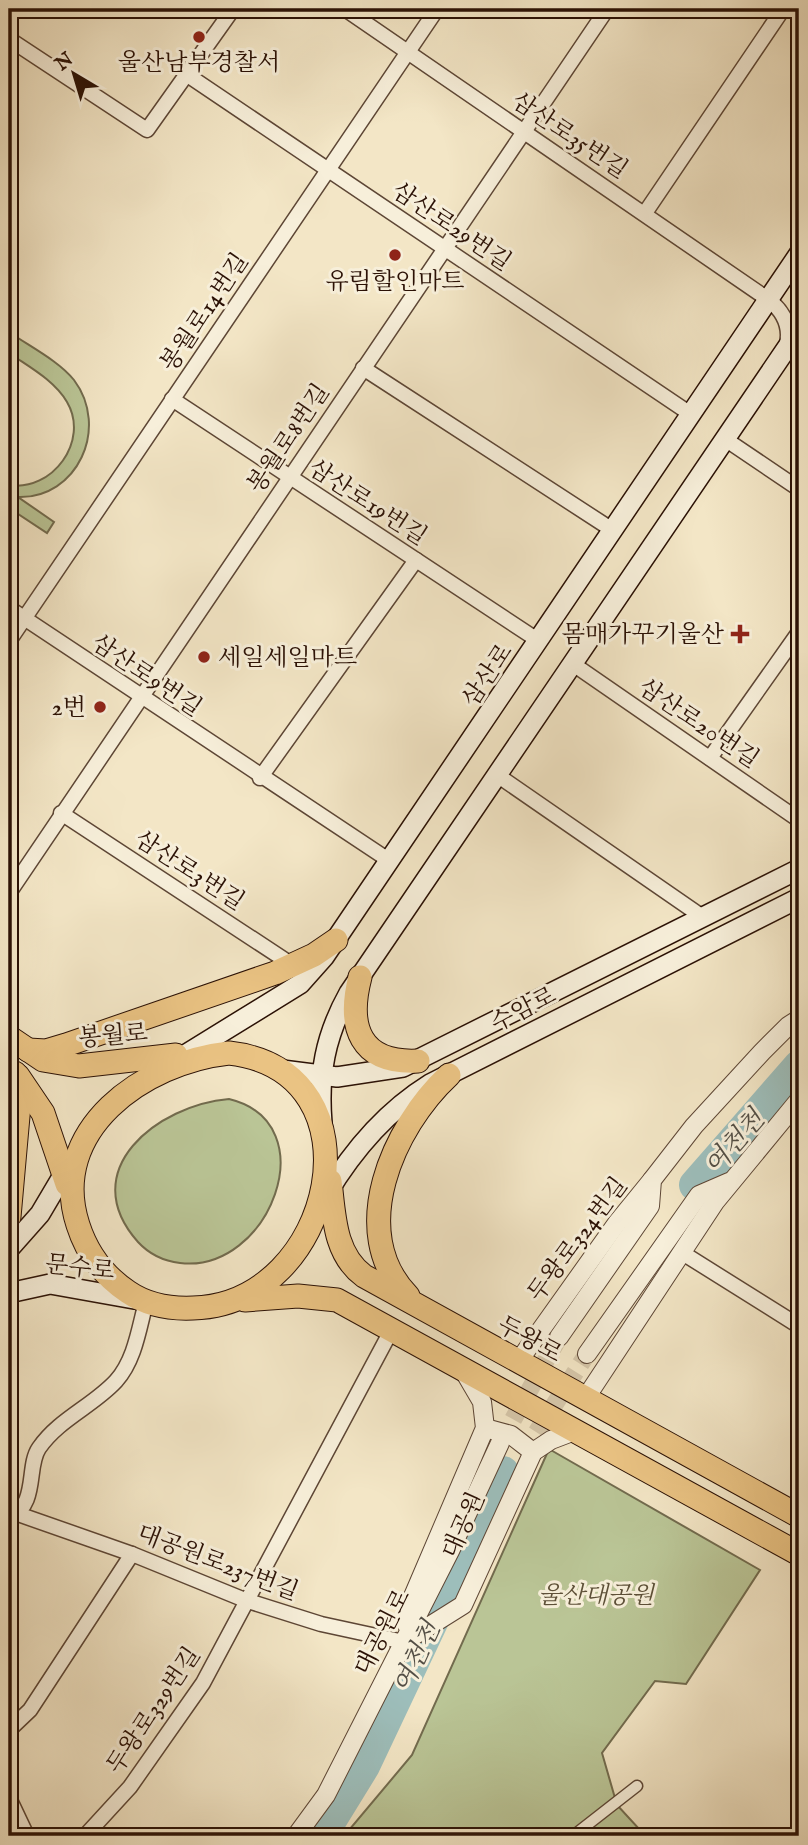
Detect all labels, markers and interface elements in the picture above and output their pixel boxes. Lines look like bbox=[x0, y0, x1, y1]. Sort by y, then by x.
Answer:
marker: 울산남부경찰서 bbox=[191, 29, 207, 45]
north arrow bbox=[38, 38, 108, 108]
text: N bbox=[50, 47, 79, 77]
place label: 울산남부경찰서 bbox=[118, 48, 280, 79]
street label: 삼산로35번길 bbox=[505, 86, 633, 186]
street label: 삼산로29번길 bbox=[385, 176, 517, 279]
marker: 유림할인마트 bbox=[387, 247, 403, 263]
street label: 봉월로14번길 bbox=[154, 248, 256, 378]
place label: 유림할인마트 bbox=[325, 267, 465, 298]
street label: 봉월로8번길 bbox=[241, 378, 337, 499]
street label: 삼산로19번길 bbox=[302, 453, 432, 553]
place label: 몸매가꾸기울산 bbox=[562, 620, 725, 651]
marker: 몸매가꾸기울산 bbox=[730, 624, 750, 644]
street label: 삼산로9번길 bbox=[85, 628, 207, 724]
street label: 삼산로 bbox=[456, 638, 521, 713]
place label: 세일세일마트 bbox=[218, 643, 357, 674]
marker: 세일세일마트 bbox=[196, 649, 212, 665]
street label: 삼산로20번길 bbox=[632, 673, 764, 776]
place label: 2번 bbox=[52, 693, 86, 724]
marker: 2번 bbox=[92, 699, 108, 715]
street label: 삼산로3번길 bbox=[128, 824, 250, 918]
street label: 수암로 bbox=[486, 981, 562, 1040]
street label: 봉월로 bbox=[77, 1018, 149, 1055]
water label: 여천천 bbox=[698, 1102, 774, 1182]
street label: 두왕로324번길 bbox=[521, 1172, 635, 1308]
street label: 문수로 bbox=[44, 1249, 116, 1288]
street label: 두왕로 bbox=[491, 1310, 567, 1371]
street label: 대공원 bbox=[436, 1488, 493, 1564]
street label: 대공원로237번길 bbox=[132, 1518, 303, 1608]
park label: 울산대공원 bbox=[538, 1581, 656, 1612]
street label: 대공원로 bbox=[348, 1584, 418, 1681]
water label: 여천천 bbox=[386, 1615, 449, 1699]
street label: 두왕로329번길 bbox=[100, 1641, 208, 1780]

